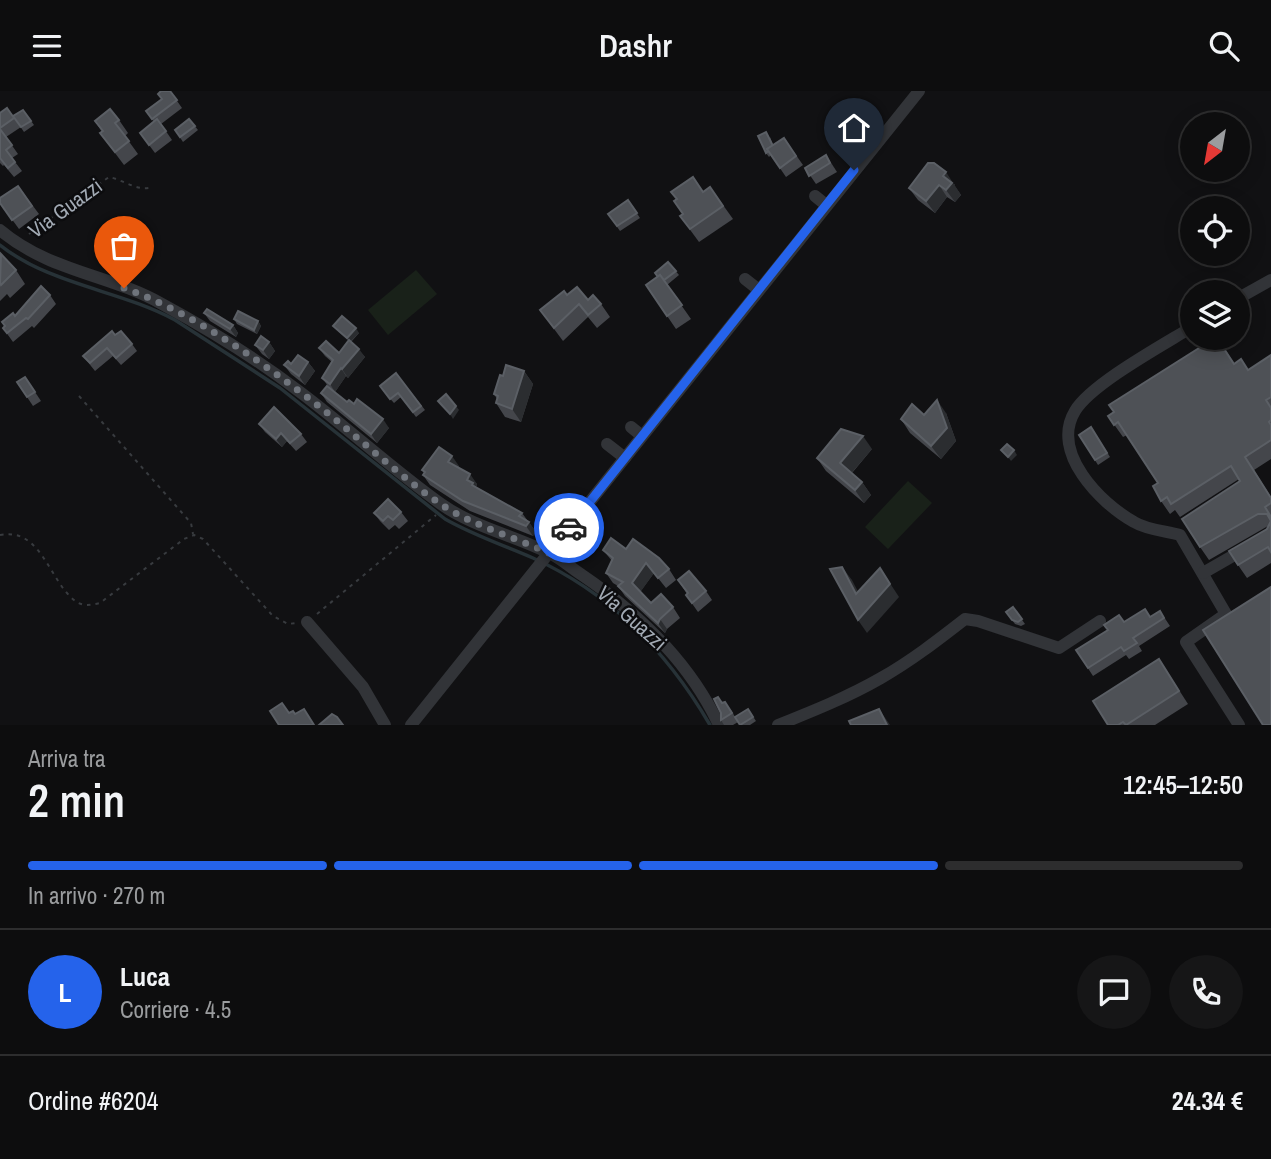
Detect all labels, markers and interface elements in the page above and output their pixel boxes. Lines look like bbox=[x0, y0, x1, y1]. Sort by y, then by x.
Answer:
text: Dashr bbox=[599, 24, 672, 67]
icon: menu bbox=[28, 27, 66, 65]
icon: search bbox=[1205, 27, 1243, 65]
pin bbox=[824, 98, 884, 170]
icon: home bbox=[835, 109, 873, 147]
north arrow bbox=[1180, 112, 1250, 182]
map controls bbox=[1180, 112, 1250, 350]
street label: Via Guazzi bbox=[22, 171, 108, 245]
button: locate bbox=[1180, 196, 1250, 266]
pin bbox=[94, 216, 154, 288]
icon: bag bbox=[105, 227, 143, 265]
button: layers bbox=[1180, 280, 1250, 350]
courier bbox=[534, 493, 604, 563]
icon: car bbox=[550, 509, 588, 547]
street label: Via Guazzi bbox=[591, 579, 673, 657]
text: Arriva tra bbox=[28, 743, 106, 774]
text: 12:45–12:50 bbox=[1123, 767, 1243, 802]
text: 2 min bbox=[28, 769, 125, 831]
text: In arrivo · 270 m bbox=[28, 880, 165, 911]
button: chat bbox=[1077, 955, 1151, 1029]
button: phone bbox=[1169, 955, 1243, 1029]
text: Luca bbox=[120, 959, 170, 994]
text: L bbox=[58, 975, 72, 1010]
text: Corriere · 4.5 bbox=[120, 994, 231, 1025]
text: Ordine #6204 bbox=[28, 1083, 158, 1118]
text: 24.34 € bbox=[1172, 1083, 1243, 1118]

